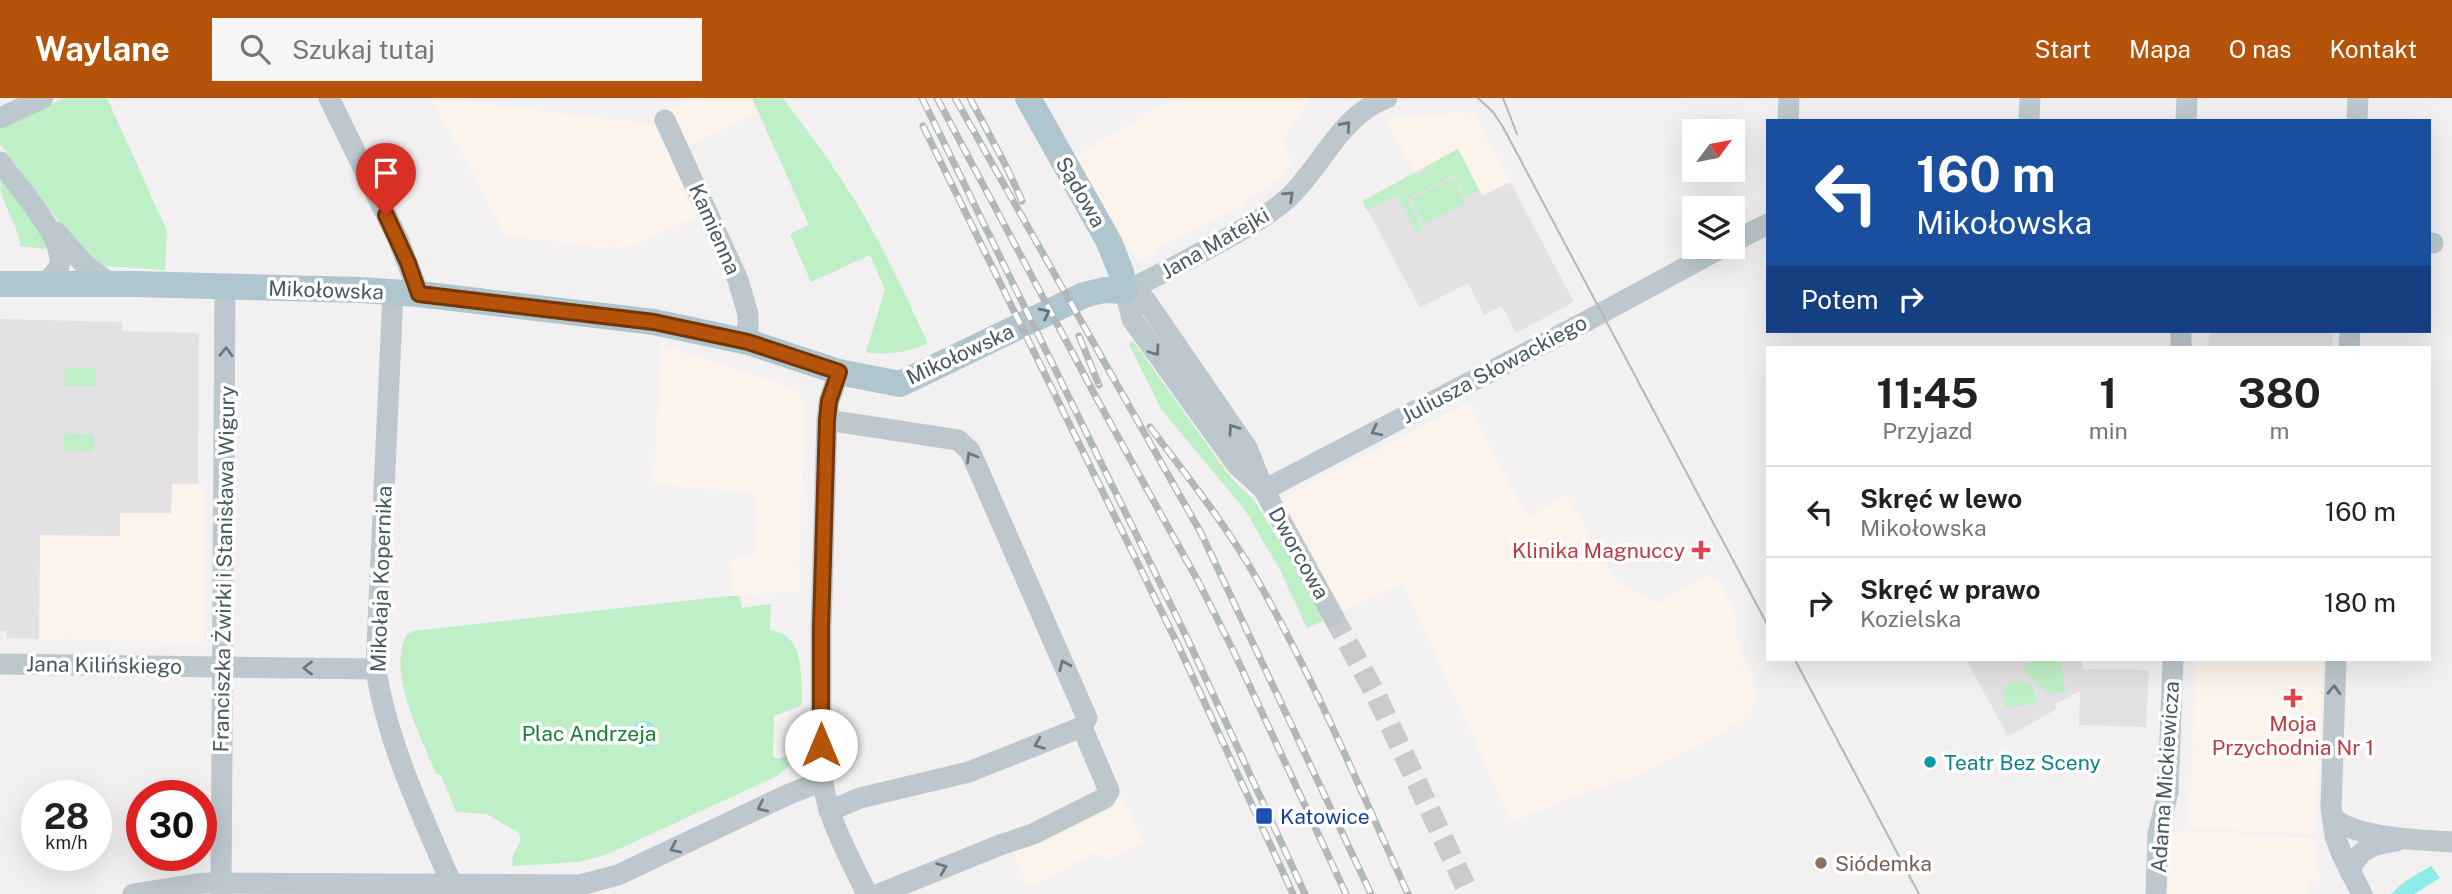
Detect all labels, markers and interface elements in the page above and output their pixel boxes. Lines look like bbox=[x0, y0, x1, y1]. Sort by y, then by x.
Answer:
search box bbox=[212, 18, 702, 81]
text: Waylane bbox=[35, 30, 170, 68]
icon: search bbox=[236, 30, 274, 68]
text: Szukaj tutaj bbox=[292, 34, 435, 65]
text: Start bbox=[2034, 35, 2091, 63]
text: Mapa bbox=[2129, 35, 2191, 63]
text: O nas bbox=[2229, 35, 2291, 63]
text: Kontakt bbox=[2329, 35, 2417, 63]
north arrow bbox=[1682, 119, 1745, 182]
map controls bbox=[1682, 119, 1745, 259]
one-way arrow bbox=[1338, 121, 1351, 134]
pin bbox=[356, 143, 416, 215]
text: 160 m bbox=[1916, 145, 2056, 203]
icon: left bbox=[1801, 147, 1892, 238]
street label: Sądowa bbox=[1051, 152, 1111, 232]
icon: arrive bbox=[367, 154, 405, 192]
street label: Kamienna bbox=[684, 180, 746, 278]
one-way arrow bbox=[1281, 192, 1294, 204]
button: layers bbox=[1682, 196, 1745, 259]
street label: Jana Matejki bbox=[1156, 202, 1274, 284]
text: Mikołowska bbox=[1916, 204, 2092, 241]
street label: Mikołowska bbox=[268, 275, 384, 305]
icon: right bbox=[1892, 280, 1930, 318]
text: Potem bbox=[1801, 284, 1878, 315]
one-way arrow bbox=[1038, 308, 1050, 322]
street label: Juliusza Słowackiego bbox=[1397, 309, 1591, 429]
street label: Mikołowska bbox=[902, 318, 1018, 390]
one-way arrow bbox=[1147, 343, 1159, 356]
one-way arrow bbox=[218, 346, 234, 357]
text: 11:45 bbox=[1876, 368, 1979, 417]
text: 1 bbox=[2099, 368, 2117, 417]
text: 380 bbox=[2238, 368, 2321, 417]
street label: Franciszka Żwirki i Stanisława Wigury bbox=[208, 385, 240, 753]
text: Przyjazd bbox=[1882, 417, 1973, 444]
text: min bbox=[2089, 417, 2128, 444]
text: m bbox=[2269, 417, 2289, 444]
one-way arrow bbox=[1371, 422, 1383, 436]
one-way arrow bbox=[1229, 424, 1241, 437]
one-way arrow bbox=[966, 452, 979, 465]
text: Skręć w lewo bbox=[1860, 483, 2022, 514]
street label: Mikołaja Kopernika bbox=[365, 485, 397, 673]
icon: left bbox=[1801, 493, 1839, 531]
text: 160 m bbox=[2325, 496, 2396, 527]
street label: Dworcowa bbox=[1263, 503, 1335, 603]
text: Mikołowska bbox=[1860, 514, 1987, 541]
place label: Klinika Magnuccy bbox=[1512, 538, 1685, 563]
marker: Klinika Magnuccy bbox=[1691, 540, 1711, 560]
text: Skręć w prawo bbox=[1860, 574, 2040, 605]
icon: right bbox=[1801, 584, 1839, 622]
text: 180 m bbox=[2324, 587, 2396, 618]
text: Kozielska bbox=[1860, 605, 1961, 632]
street label: Jana Kilińskiego bbox=[26, 651, 182, 679]
one-way arrow bbox=[302, 660, 313, 676]
one-way arrow bbox=[1058, 660, 1072, 672]
street label: Adama Mickiewicza bbox=[2146, 680, 2184, 874]
one-way arrow bbox=[2327, 685, 2342, 696]
marker: Moja Przychodnia Nr 1 bbox=[2283, 688, 2303, 708]
position arrow bbox=[784, 708, 858, 782]
place label: Moja Przychodnia Nr 1 bbox=[2212, 711, 2374, 760]
park label: Plac Andrzeja bbox=[522, 721, 656, 746]
one-way arrow bbox=[1033, 736, 1045, 750]
place label: Teatr Bez Sceny bbox=[1944, 750, 2101, 775]
marker: Teatr Bez Sceny bbox=[1922, 754, 1938, 770]
speed limit sign: 30 bbox=[126, 780, 217, 871]
text: 28 bbox=[44, 796, 89, 837]
one-way arrow bbox=[757, 799, 769, 813]
place label: Katowice bbox=[1280, 804, 1370, 829]
marker: Katowice bbox=[1254, 806, 1274, 826]
text: km/h bbox=[45, 832, 88, 853]
one-way arrow bbox=[669, 840, 682, 854]
place label: Siódemka bbox=[1835, 851, 1932, 876]
marker: Siódemka bbox=[1813, 855, 1829, 871]
one-way arrow bbox=[936, 862, 948, 876]

